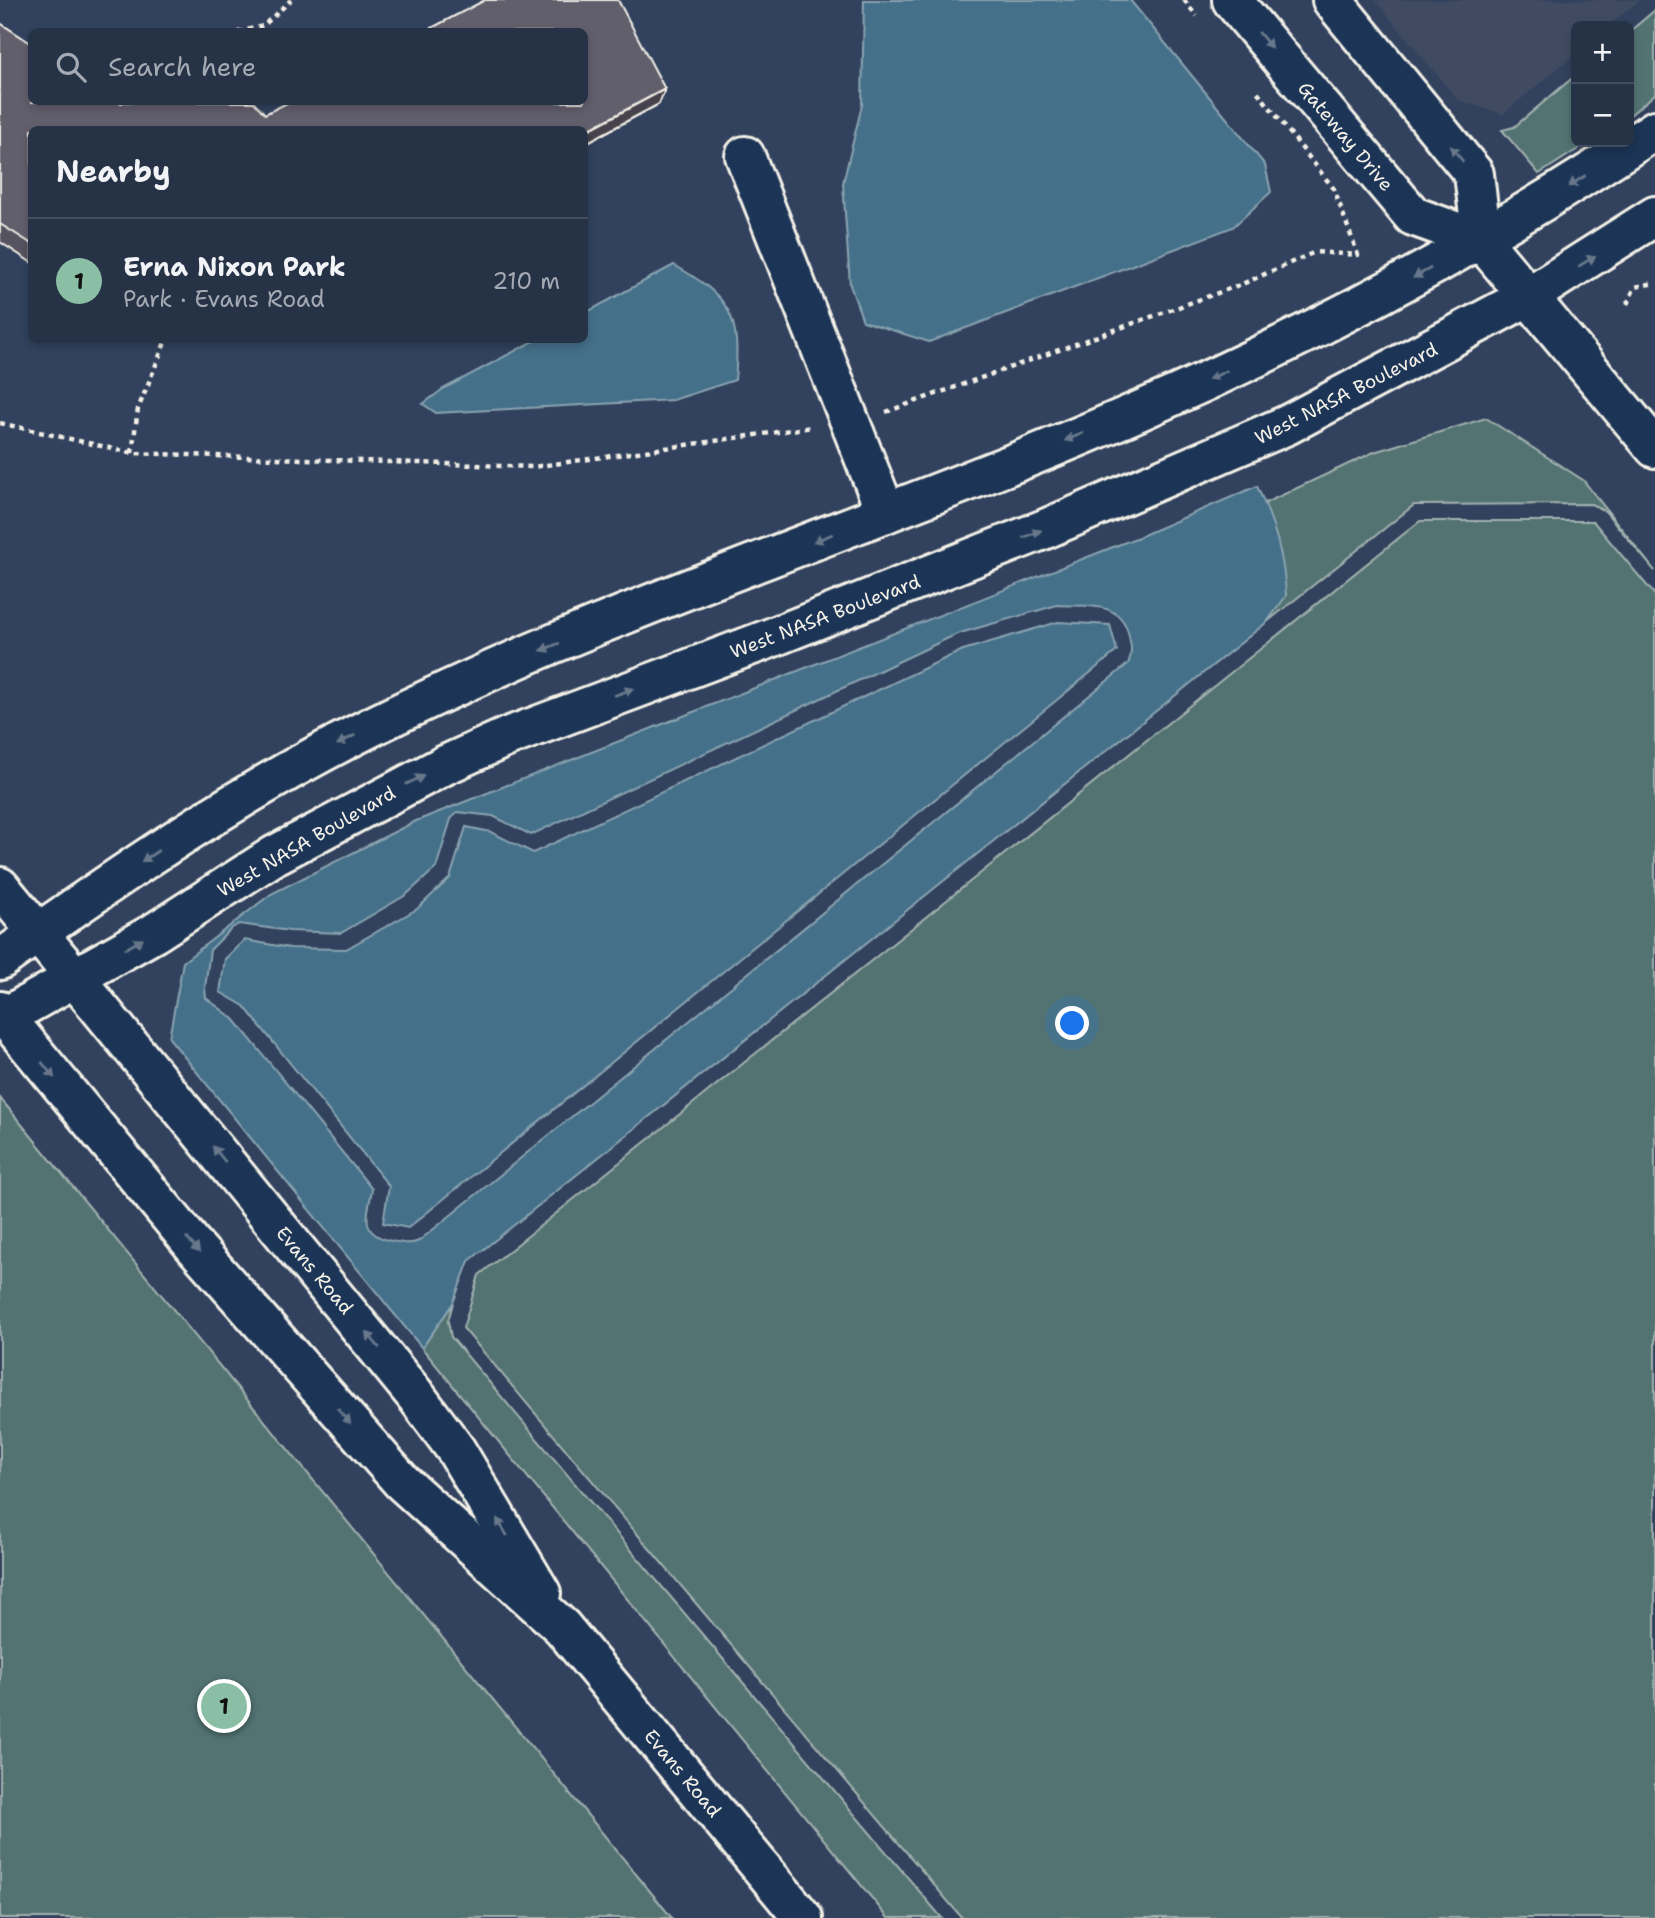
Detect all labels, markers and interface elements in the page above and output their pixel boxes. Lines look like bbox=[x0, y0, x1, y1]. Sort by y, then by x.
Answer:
map controls bbox=[1571, 21, 1634, 147]
button: + bbox=[1571, 21, 1634, 84]
search box bbox=[28, 28, 588, 105]
one-way arrow bbox=[1257, 30, 1272, 48]
icon: search bbox=[52, 48, 90, 86]
text: Search here bbox=[108, 49, 257, 84]
street label: Gateway Drive bbox=[1292, 76, 1399, 196]
button: − bbox=[1571, 84, 1634, 147]
one-way arrow bbox=[1450, 146, 1465, 164]
text: Nearby bbox=[56, 151, 171, 192]
one-way arrow bbox=[1568, 174, 1587, 187]
text: Erna Nixon Park bbox=[123, 249, 346, 284]
one-way arrow bbox=[1578, 254, 1597, 267]
text: 1 bbox=[74, 266, 84, 296]
text: 210 m bbox=[492, 266, 560, 296]
one-way arrow bbox=[1412, 267, 1431, 279]
text: Park · Evans Road bbox=[123, 284, 325, 314]
street label: West NASA Boulevard bbox=[1251, 337, 1442, 450]
one-way arrow bbox=[1208, 369, 1228, 381]
one-way arrow bbox=[1064, 432, 1085, 443]
one-way arrow bbox=[1022, 528, 1043, 539]
one-way arrow bbox=[812, 532, 833, 543]
street label: West NASA Boulevard bbox=[727, 569, 924, 664]
one-way arrow bbox=[539, 642, 560, 653]
one-way arrow bbox=[614, 686, 635, 697]
one-way arrow bbox=[336, 734, 355, 746]
one-way arrow bbox=[405, 774, 425, 785]
street label: West NASA Boulevard bbox=[213, 780, 400, 903]
one-way arrow bbox=[141, 849, 159, 863]
one-way arrow bbox=[124, 938, 144, 950]
your location bbox=[1055, 1006, 1089, 1040]
one-way arrow bbox=[40, 1061, 56, 1079]
one-way arrow bbox=[212, 1146, 227, 1164]
street label: Evans Road bbox=[270, 1221, 359, 1320]
one-way arrow bbox=[185, 1236, 201, 1254]
one-way arrow bbox=[365, 1331, 380, 1349]
one-way arrow bbox=[336, 1407, 351, 1424]
one-way arrow bbox=[495, 1517, 508, 1536]
pin: 1 bbox=[201, 1680, 247, 1732]
street label: Evans Road bbox=[638, 1724, 727, 1823]

